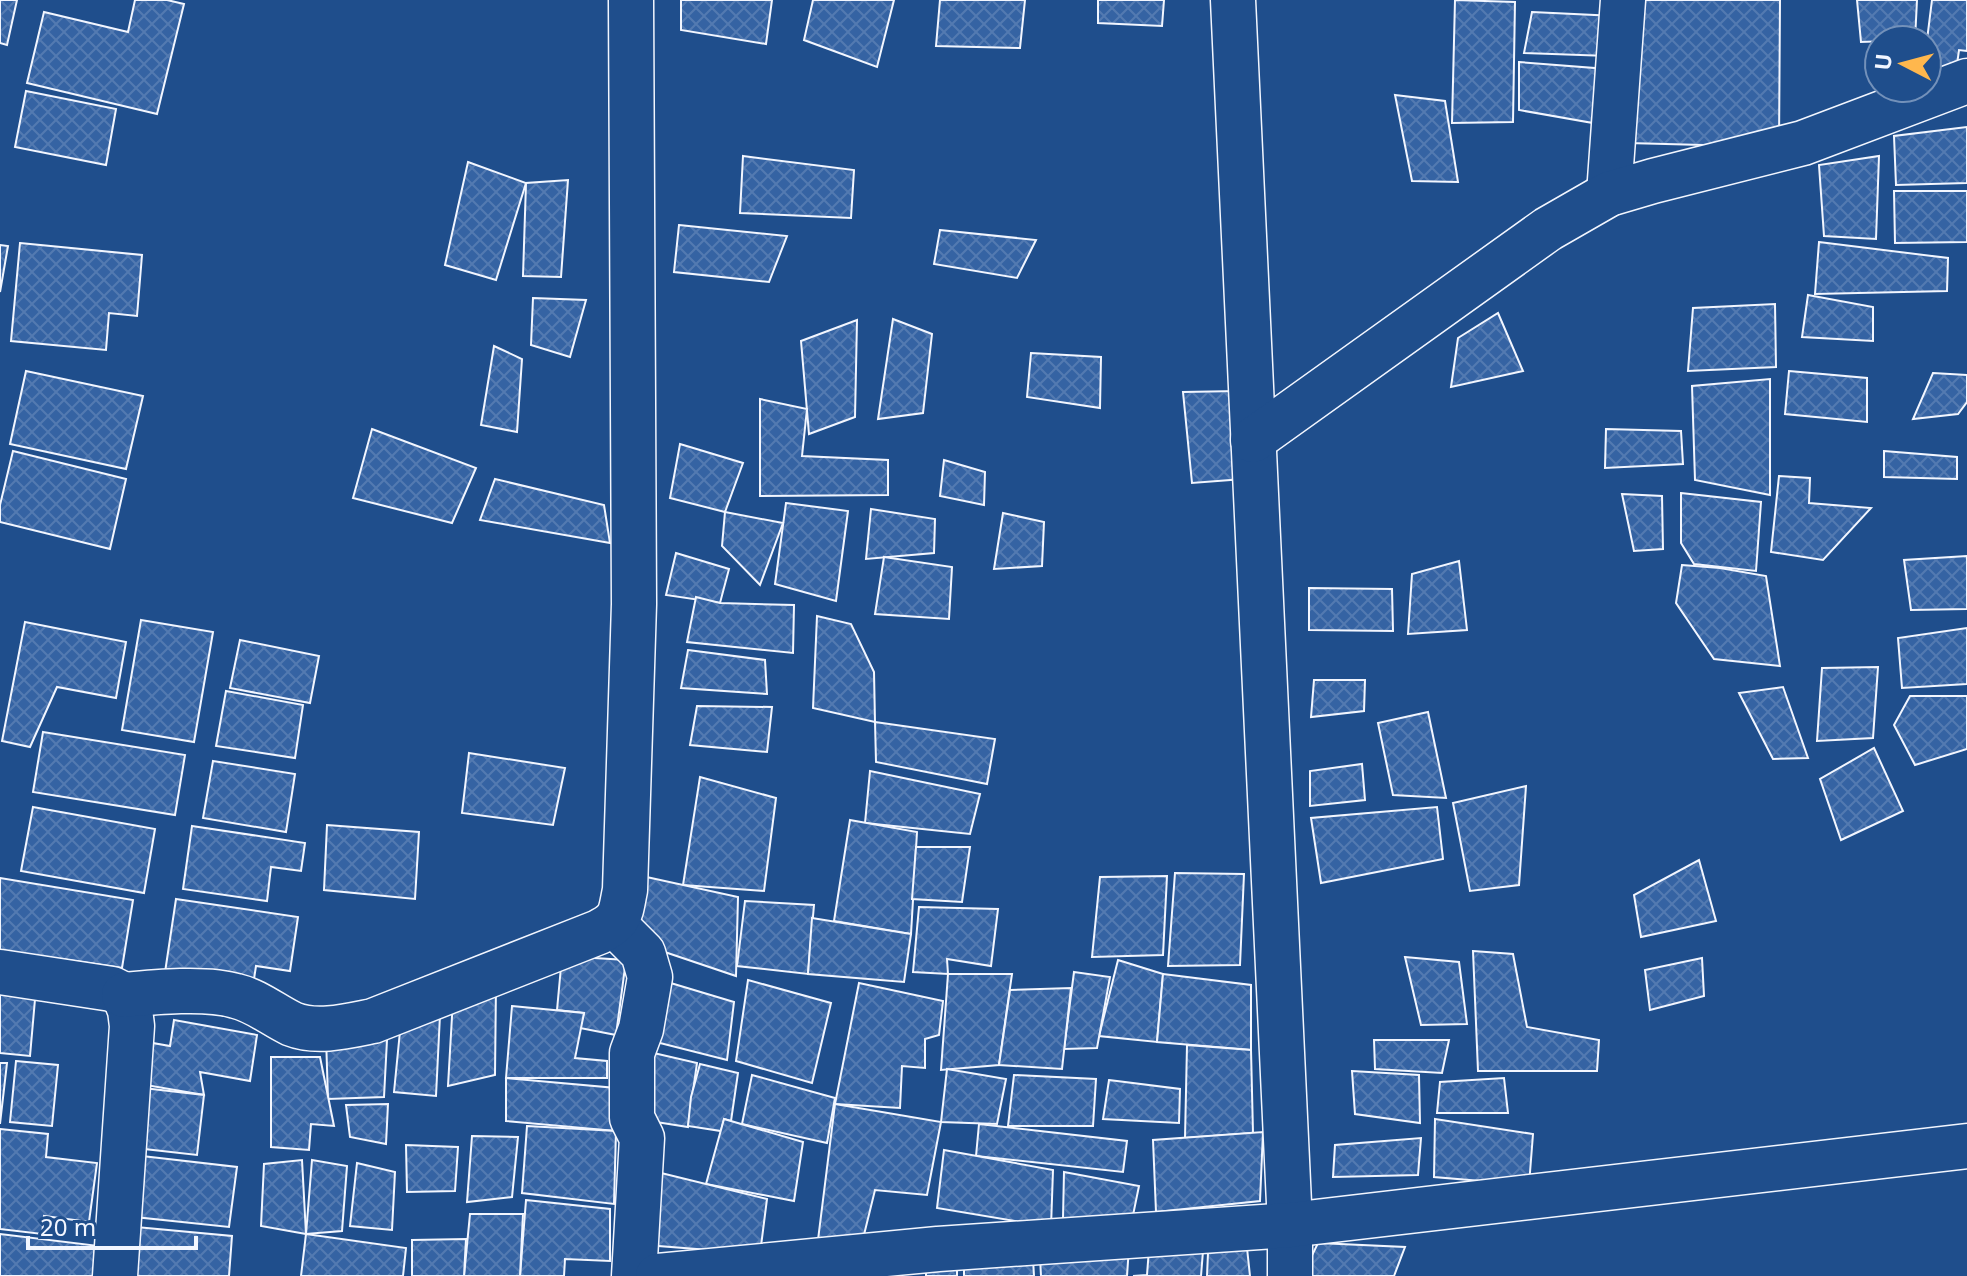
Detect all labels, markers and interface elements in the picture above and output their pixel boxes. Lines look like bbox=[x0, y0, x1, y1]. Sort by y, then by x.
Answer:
north arrow bbox=[1863, 24, 1943, 104]
text: U bbox=[1866, 52, 1898, 72]
scale bar bbox=[28, 1200, 196, 1250]
text: 20 m bbox=[40, 1210, 96, 1243]

